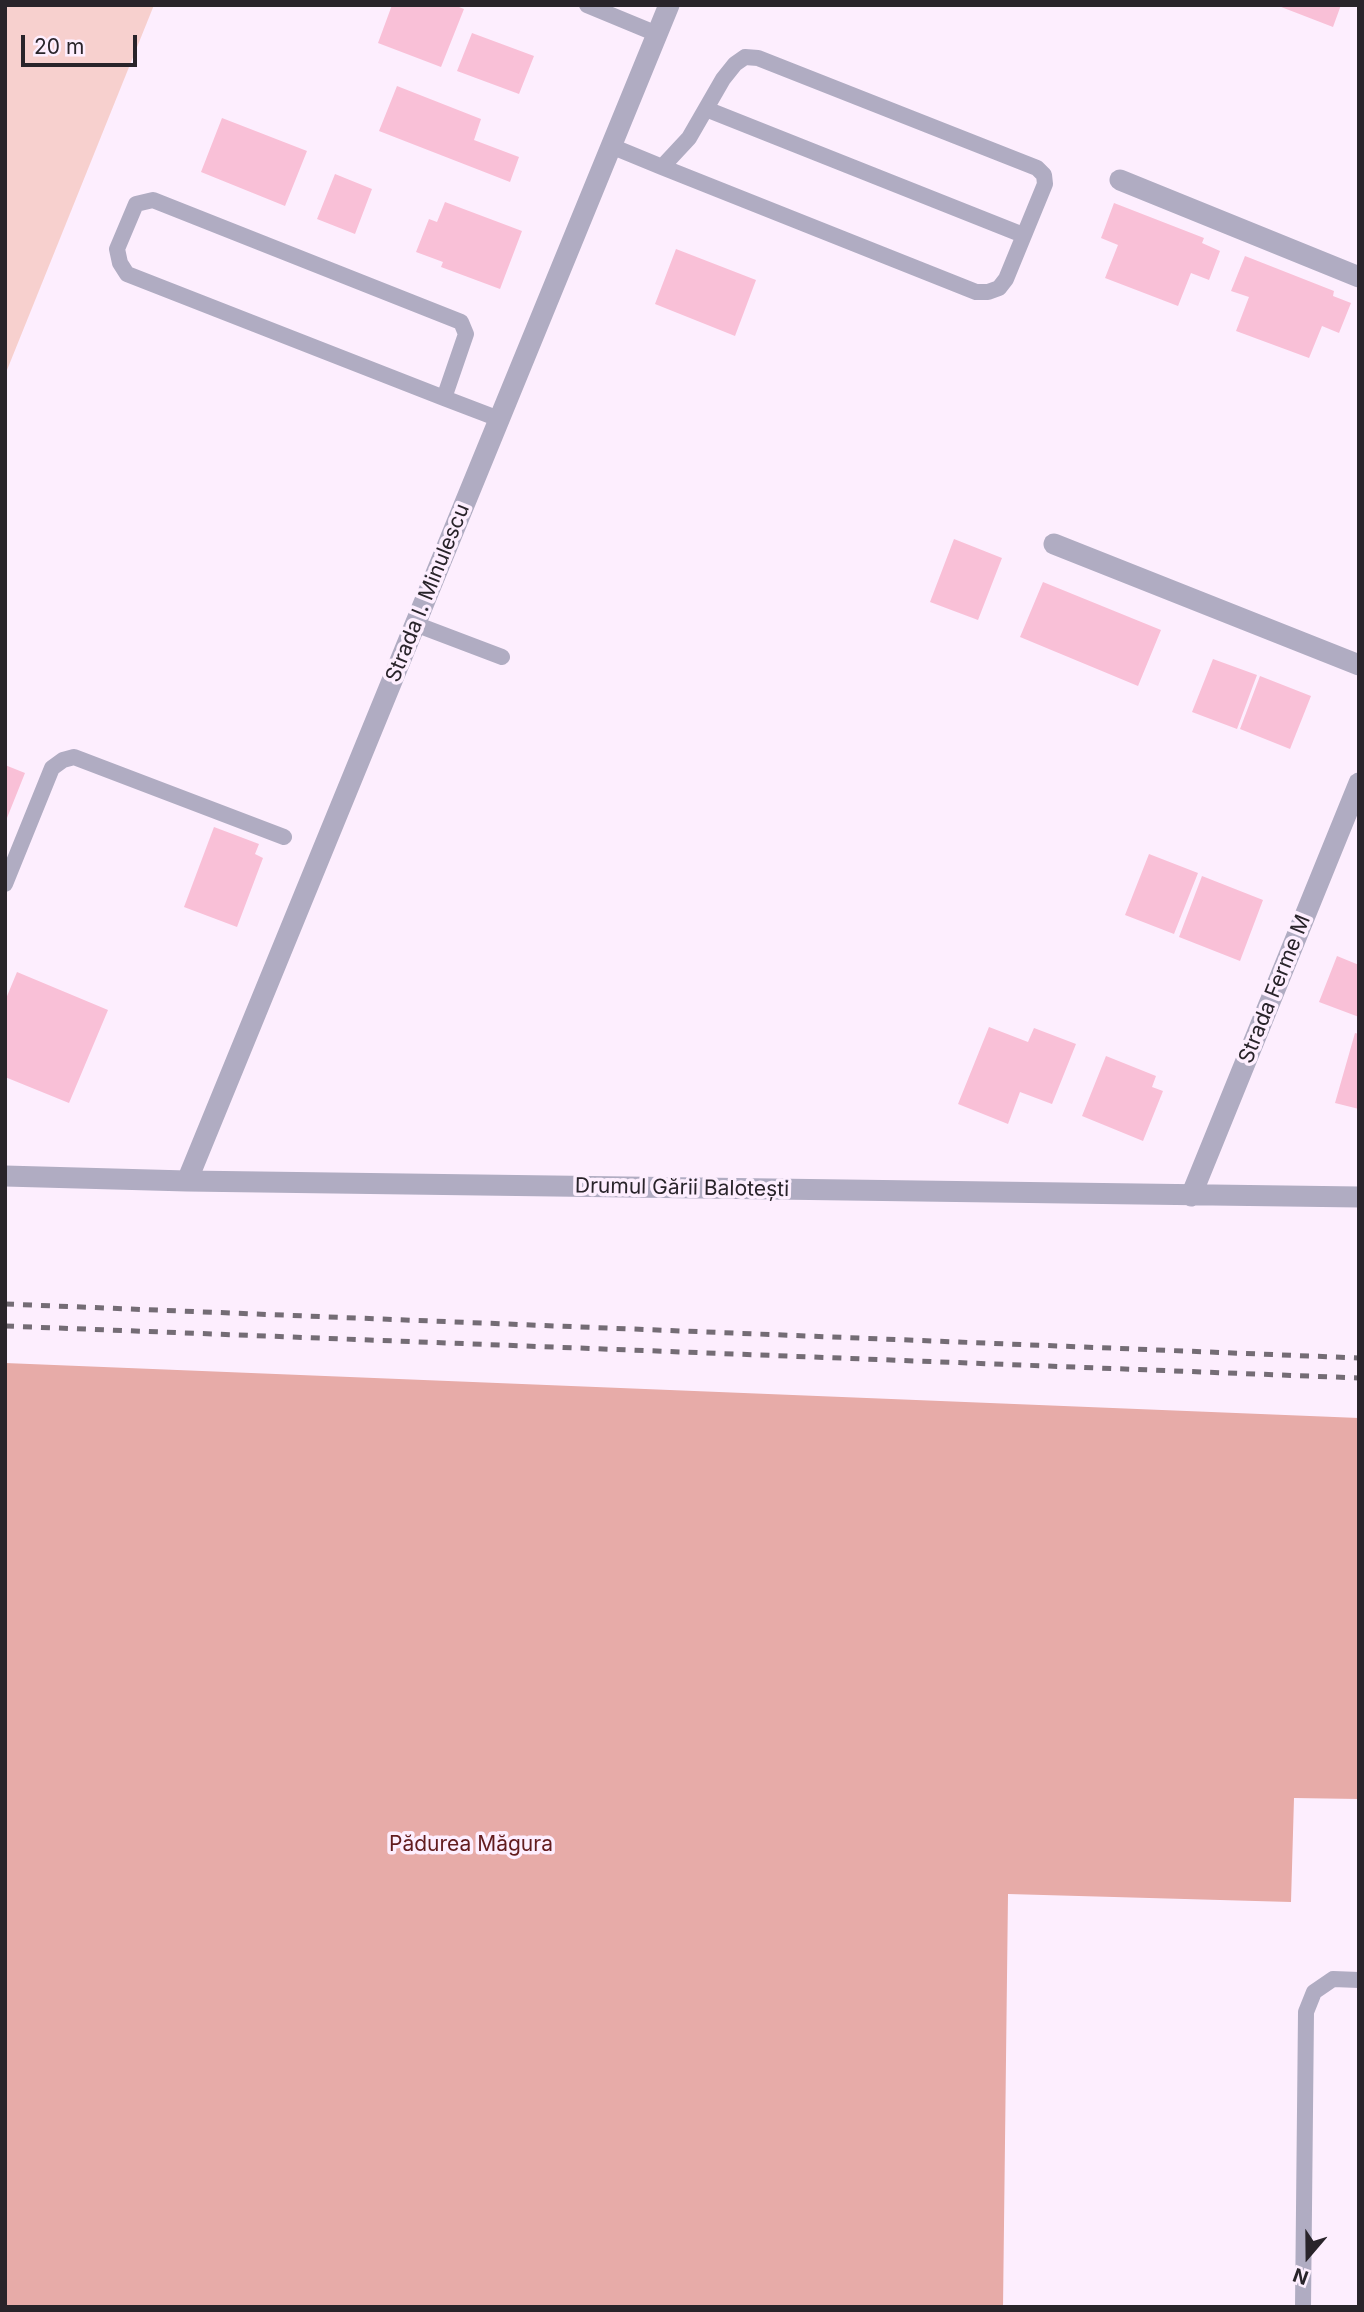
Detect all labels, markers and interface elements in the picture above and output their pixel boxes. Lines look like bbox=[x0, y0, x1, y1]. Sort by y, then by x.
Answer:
scale bar bbox=[24, 21, 140, 65]
text: 20 m bbox=[34, 34, 84, 59]
street label: Strada I. Minulescu bbox=[381, 500, 475, 686]
street label: Strada Ferme M bbox=[1234, 911, 1316, 1067]
street label: Drumul Gării Balotești bbox=[575, 1174, 789, 1202]
park label: Pădurea Măgura bbox=[389, 1832, 553, 1858]
north arrow bbox=[1273, 2221, 1343, 2291]
text: N bbox=[1290, 2263, 1311, 2289]

